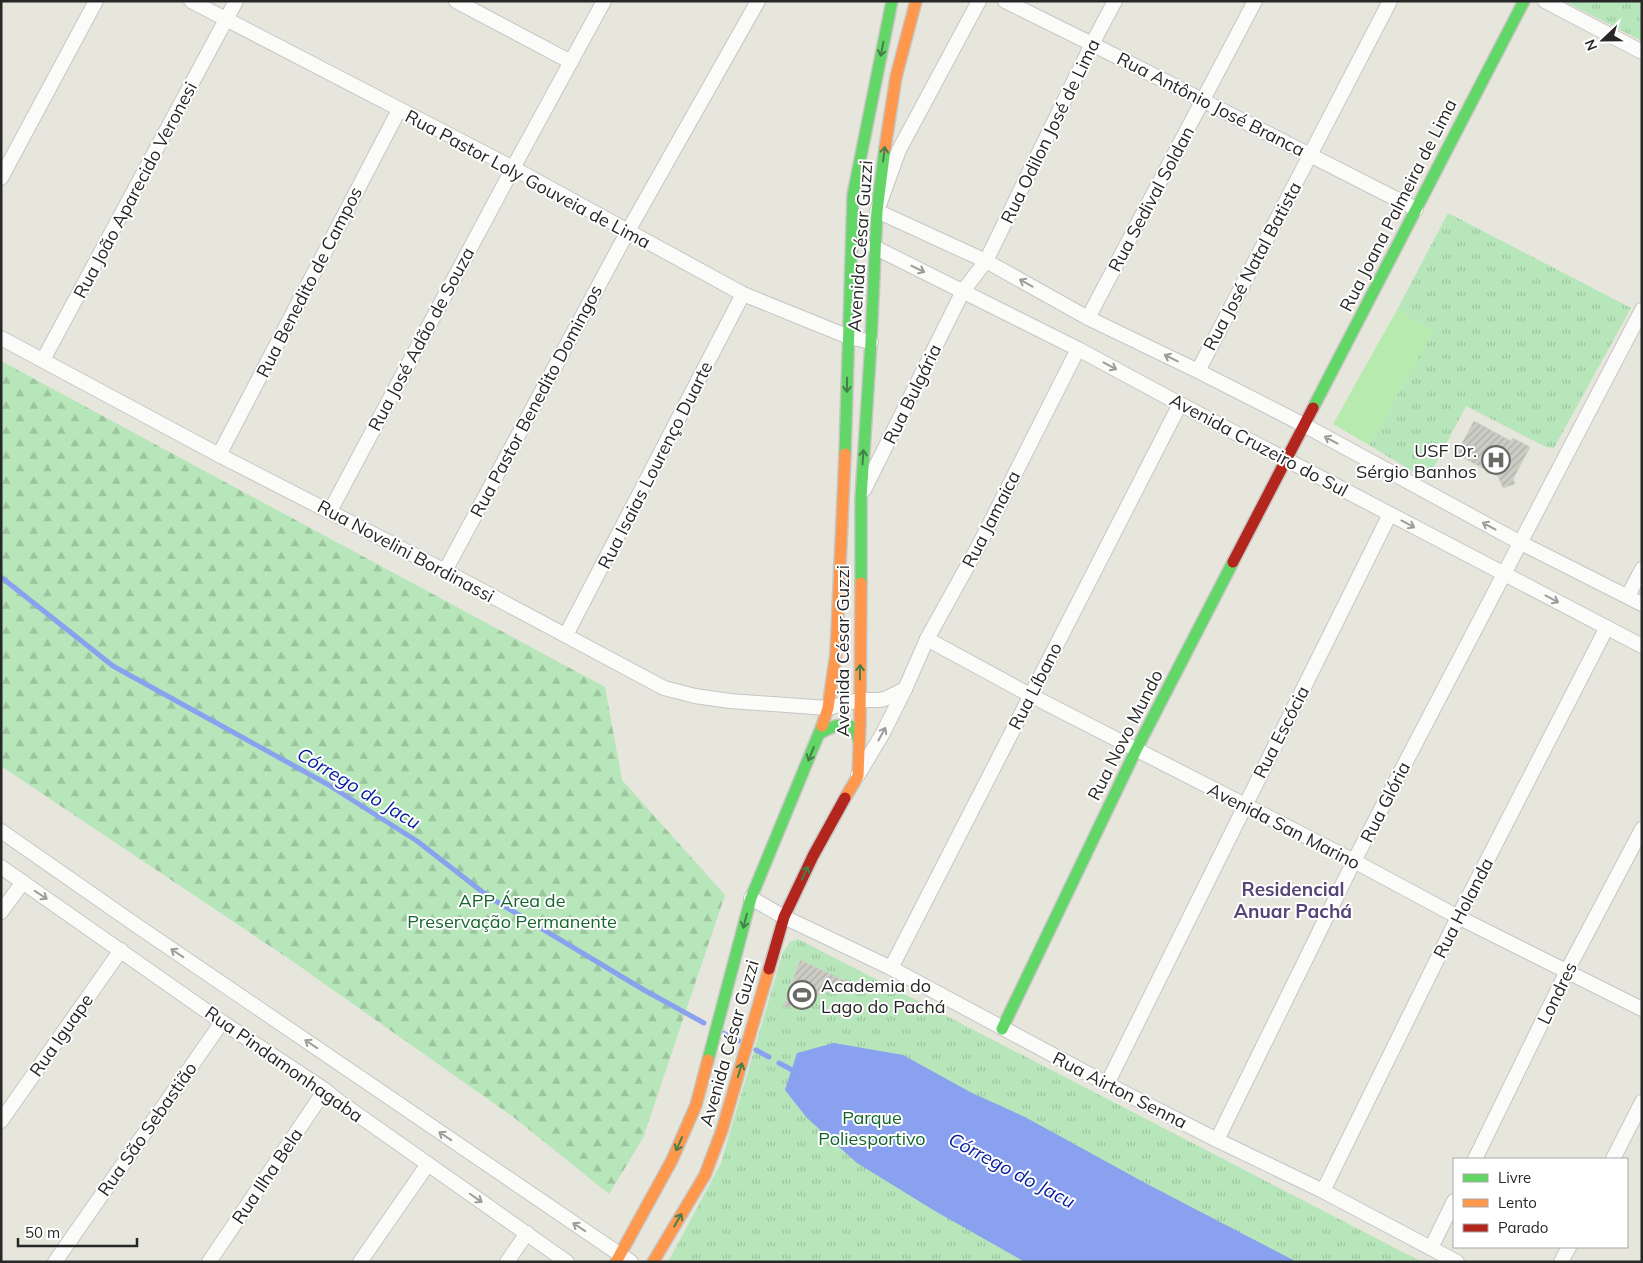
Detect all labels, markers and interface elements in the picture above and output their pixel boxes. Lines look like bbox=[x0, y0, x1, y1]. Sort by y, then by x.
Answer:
north arrow bbox=[1578, 15, 1628, 65]
street label: Rua Odilon José de Lima bbox=[995, 35, 1105, 227]
text: N bbox=[1581, 37, 1601, 53]
one-way arrow bbox=[877, 41, 887, 57]
street label: Rua Antônio José Branca bbox=[1113, 47, 1309, 161]
street label: Rua João Aparecido Veronesi bbox=[68, 78, 202, 302]
street label: Rua Joana Palmeira de Lima bbox=[1334, 95, 1462, 315]
street label: Rua Pastor Loly Gouveia de Lima bbox=[401, 104, 655, 254]
street label: Rua Sedival Soldan bbox=[1103, 122, 1199, 276]
one-way arrow bbox=[879, 146, 889, 162]
street label: Avenida César Guzzi bbox=[843, 159, 877, 333]
street label: Rua José Natal Batista bbox=[1198, 178, 1306, 354]
street label: Rua Benedito de Campos bbox=[251, 183, 367, 381]
street label: Rua José Adão de Souza bbox=[363, 243, 479, 435]
one-way arrow bbox=[910, 264, 925, 274]
one-way arrow bbox=[1020, 278, 1034, 288]
street label: Rua Pastor Benedito Domingos bbox=[465, 281, 607, 521]
street label: Rua Bulgária bbox=[878, 340, 946, 448]
one-way arrow bbox=[1164, 353, 1179, 362]
street label: Rua Isaias Lourenço Duarte bbox=[593, 357, 717, 573]
one-way arrow bbox=[1102, 361, 1117, 371]
one-way arrow bbox=[843, 377, 852, 393]
street label: Avenida Cruzeiro do Sul bbox=[1166, 388, 1352, 502]
one-way arrow bbox=[1324, 435, 1339, 444]
place label: USF Dr. Sérgio Banhos bbox=[1356, 439, 1477, 483]
hospital icon: USF Dr. Sérgio Banhos bbox=[1481, 445, 1511, 475]
one-way arrow bbox=[859, 449, 868, 465]
street label: Rua Jamaica bbox=[957, 467, 1025, 571]
street label: Rua Novelini Bordinassi bbox=[314, 495, 498, 607]
one-way arrow bbox=[1400, 520, 1415, 529]
one-way arrow bbox=[1483, 520, 1497, 530]
street label: Avenida César Guzzi bbox=[831, 565, 854, 737]
one-way arrow bbox=[1544, 595, 1559, 604]
street label: Rua Líbano bbox=[1003, 638, 1067, 734]
one-way arrow bbox=[855, 664, 865, 680]
street label: Rua Novo Mundo bbox=[1082, 666, 1168, 804]
street label: Rua Escócia bbox=[1248, 682, 1314, 782]
one-way arrow bbox=[878, 727, 887, 742]
water label: Córrego do Jacu bbox=[293, 742, 425, 834]
one-way arrow bbox=[806, 746, 815, 761]
street label: Rua Glória bbox=[1355, 758, 1415, 846]
street label: Avenida San Marino bbox=[1204, 778, 1364, 874]
street label: Rua Holanda bbox=[1428, 854, 1498, 962]
one-way arrow bbox=[800, 866, 810, 881]
district label: Residencial Anuar Pachá bbox=[1234, 877, 1352, 923]
park label: APP Área de Preservação Permanente bbox=[407, 889, 617, 933]
one-way arrow bbox=[34, 890, 48, 900]
one-way arrow bbox=[740, 913, 749, 929]
one-way arrow bbox=[170, 948, 184, 958]
street label: Avenida César Guzzi bbox=[694, 957, 764, 1129]
street label: Londres bbox=[1532, 958, 1582, 1028]
place label: Academia do Lago do Pachá bbox=[821, 974, 946, 1018]
sports icon: Academia do Lago do Pachá bbox=[787, 980, 817, 1010]
street label: Rua Iguape bbox=[24, 989, 98, 1081]
street label: Rua Pindamonhagaba bbox=[201, 1001, 367, 1127]
one-way arrow bbox=[304, 1039, 318, 1049]
street label: Rua Airton Senna bbox=[1049, 1046, 1191, 1134]
street label: Rua São Sebastião bbox=[92, 1058, 202, 1200]
one-way arrow bbox=[736, 1063, 746, 1079]
park label: Parque Poliesportivo bbox=[818, 1106, 926, 1150]
street label: Rua Ilha Bela bbox=[227, 1124, 307, 1228]
water label: Córrego do Jacu bbox=[945, 1127, 1079, 1213]
one-way arrow bbox=[438, 1131, 452, 1141]
one-way arrow bbox=[673, 1136, 683, 1151]
legend bbox=[1453, 1158, 1628, 1248]
text: Livre bbox=[1498, 1168, 1531, 1187]
one-way arrow bbox=[469, 1193, 483, 1203]
text: Lento bbox=[1498, 1193, 1537, 1212]
one-way arrow bbox=[674, 1213, 684, 1227]
scale bar bbox=[18, 1216, 136, 1248]
text: Parado bbox=[1498, 1218, 1548, 1237]
one-way arrow bbox=[573, 1222, 587, 1232]
text: 50 m bbox=[25, 1223, 60, 1242]

